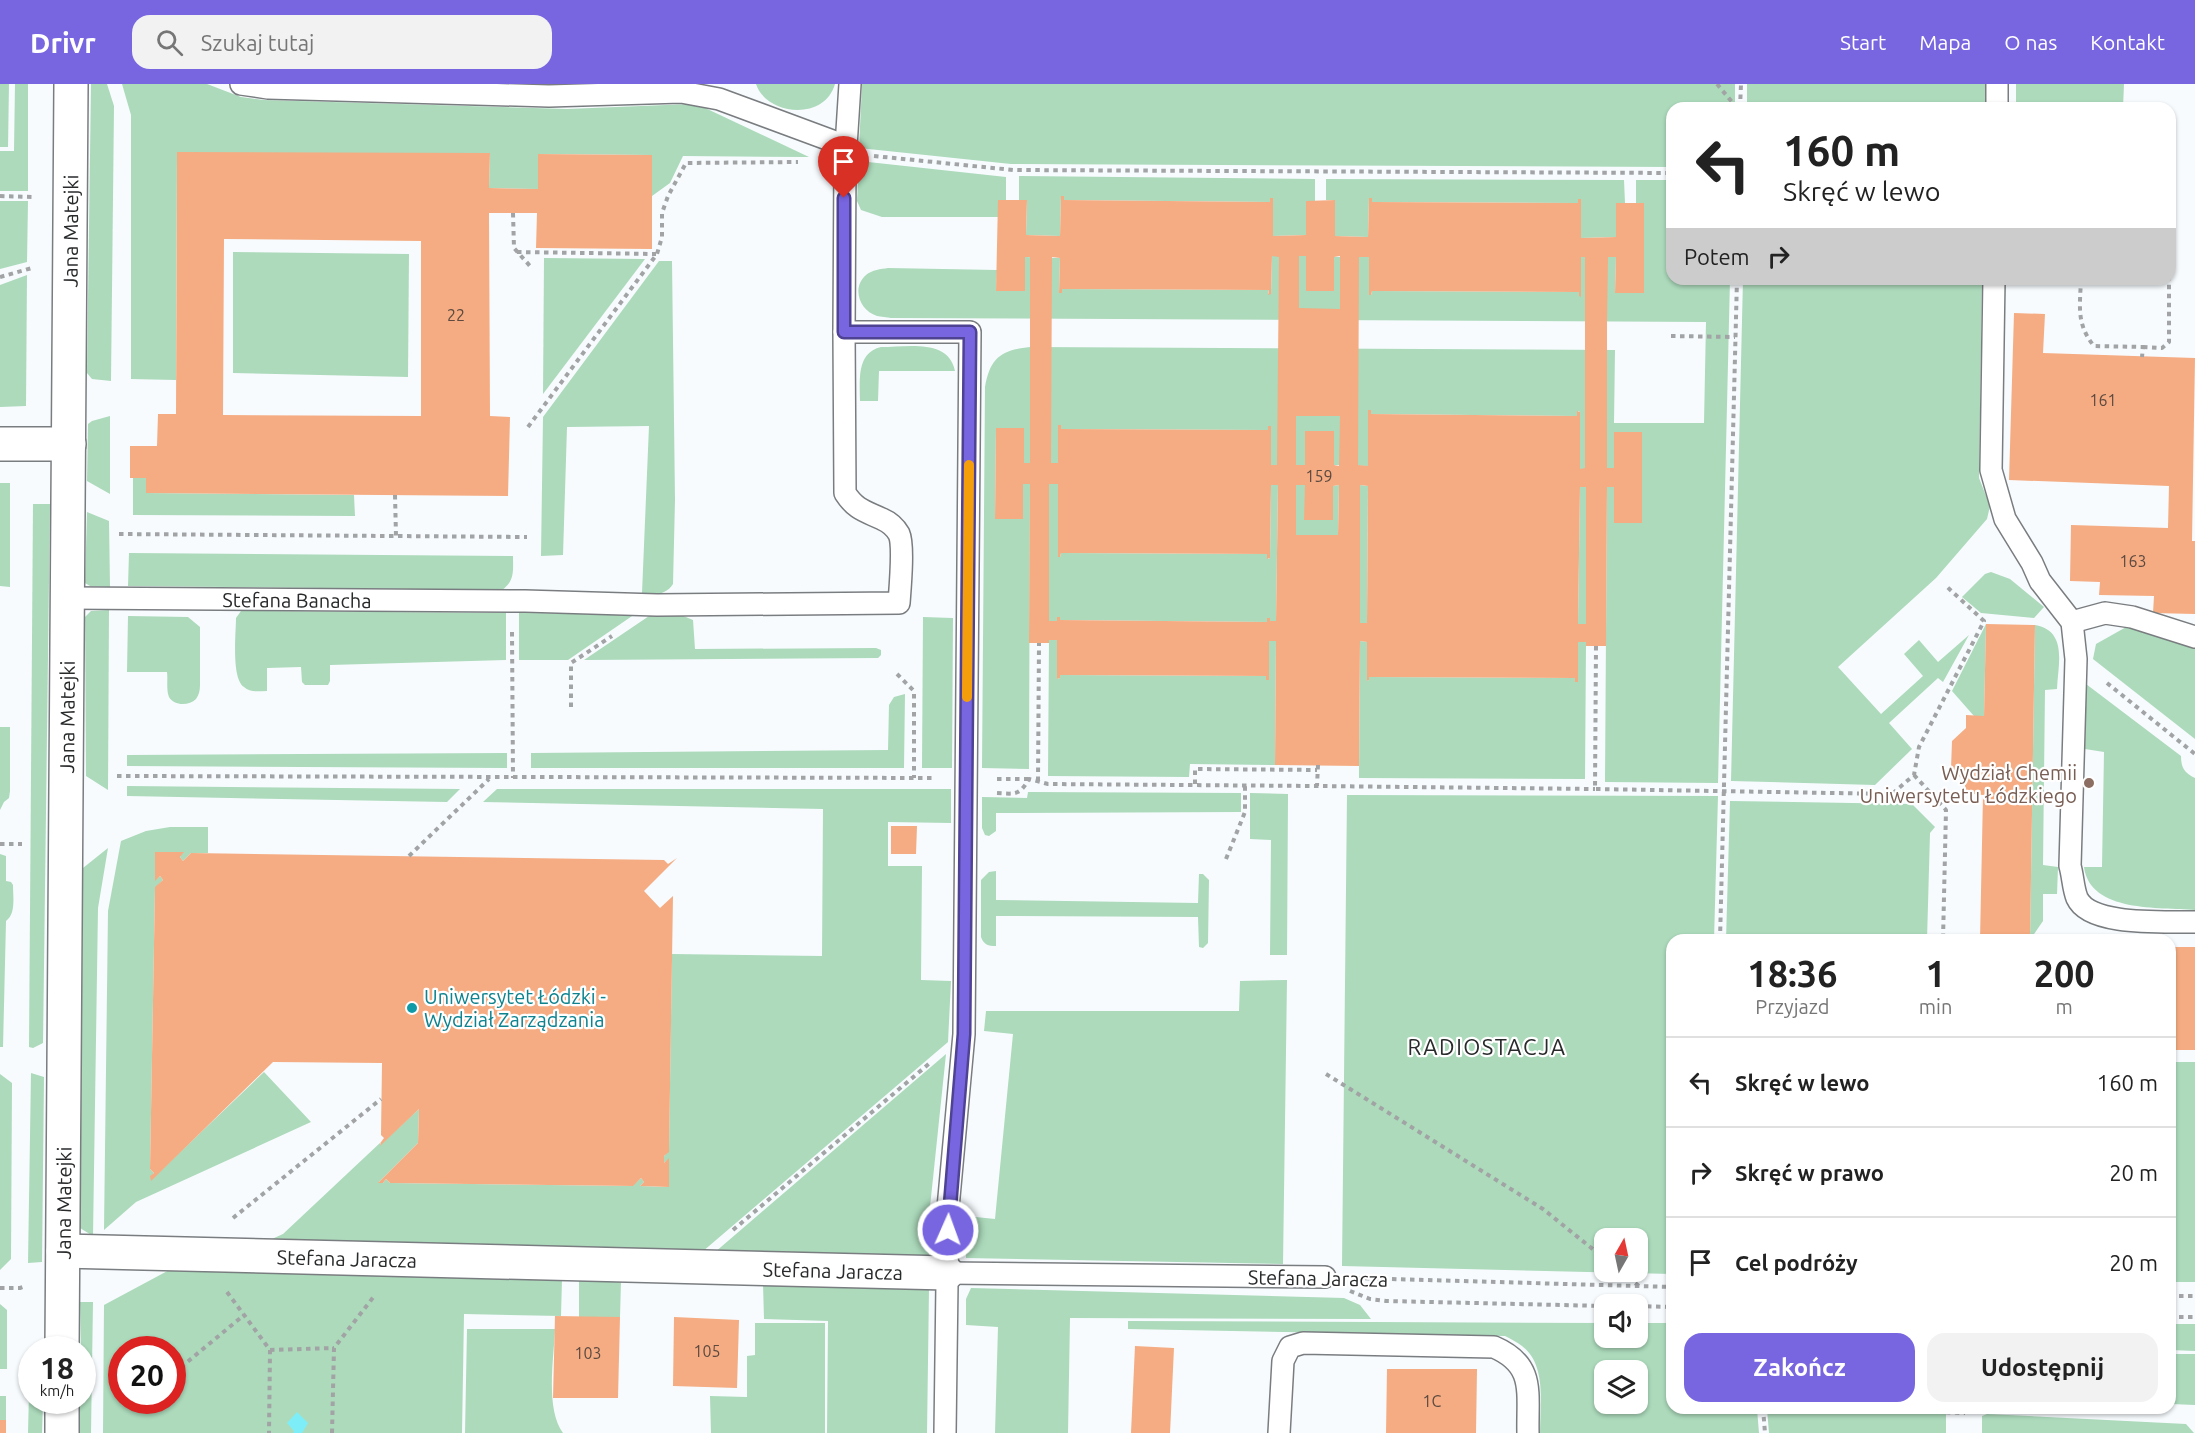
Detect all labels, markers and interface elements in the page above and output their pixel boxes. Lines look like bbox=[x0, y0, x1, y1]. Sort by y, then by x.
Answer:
search box bbox=[132, 15, 552, 69]
icon: search bbox=[153, 26, 186, 59]
text: Drivr bbox=[30, 27, 96, 58]
text: Szukaj tutaj bbox=[201, 30, 314, 55]
text: Start bbox=[1840, 30, 1886, 54]
text: Mapa bbox=[1919, 30, 1971, 54]
text: O nas bbox=[2004, 30, 2057, 54]
text: Kontakt bbox=[2090, 30, 2165, 54]
icon: left bbox=[1684, 126, 1762, 204]
text: 160 m bbox=[1783, 127, 1900, 174]
pin bbox=[818, 136, 869, 198]
icon: arrive bbox=[827, 145, 860, 178]
street label: Jana Matejki bbox=[58, 175, 82, 288]
text: Skręć w lewo bbox=[1783, 176, 1940, 206]
icon: right bbox=[1762, 240, 1795, 273]
text: Potem bbox=[1684, 244, 1750, 269]
house number: 22 bbox=[447, 306, 465, 324]
house number: 161 bbox=[2089, 391, 2117, 409]
house number: 159 bbox=[1305, 467, 1333, 485]
house number: 163 bbox=[2119, 552, 2147, 570]
street label: Stefana Banacha bbox=[222, 588, 372, 611]
street label: Jana Matejki bbox=[55, 661, 78, 774]
place label: Wydział Chemii Uniwersytetu Łódzkiego bbox=[1860, 761, 2077, 807]
marker: Wydział Chemii Uniwersytetu Łódzkiego bbox=[2082, 776, 2096, 790]
text: 18:36 bbox=[1747, 953, 1837, 994]
text: 1 bbox=[1925, 953, 1946, 994]
text: 200 bbox=[2034, 953, 2095, 994]
place label: Uniwersytet Łódzki - Wydział Zarządzania bbox=[424, 985, 606, 1031]
text: Przyjazd bbox=[1755, 995, 1830, 1018]
text: min bbox=[1919, 995, 1952, 1018]
text: m bbox=[2056, 995, 2073, 1018]
marker: Uniwersytet Łódzki - Wydział Zarządzania bbox=[405, 1001, 419, 1015]
district label: RADIOSTACJA bbox=[1407, 1034, 1567, 1059]
icon: left bbox=[1684, 1066, 1717, 1099]
text: Skręć w lewo bbox=[1735, 1070, 1869, 1095]
text: 160 m bbox=[2097, 1070, 2158, 1095]
street label: Jana Matejki bbox=[51, 1147, 75, 1259]
icon: right bbox=[1684, 1156, 1717, 1189]
text: Skręć w prawo bbox=[1735, 1160, 1884, 1185]
text: 20 m bbox=[2109, 1160, 2158, 1185]
position arrow bbox=[916, 1198, 980, 1262]
north arrow bbox=[1594, 1228, 1648, 1282]
map controls bbox=[1594, 1228, 1648, 1414]
street label: Stefana Jaracza bbox=[277, 1245, 417, 1271]
icon: arrive bbox=[1684, 1246, 1717, 1279]
text: Cel podróży bbox=[1735, 1250, 1858, 1275]
text: 20 m bbox=[2109, 1250, 2158, 1275]
street label: Stefana Jaracza bbox=[762, 1257, 903, 1283]
street label: Stefana Jaracza bbox=[1248, 1265, 1388, 1291]
button: sound bbox=[1594, 1294, 1648, 1348]
button: Zakończ bbox=[1684, 1333, 1915, 1402]
button: Udostępnij bbox=[1927, 1333, 2158, 1402]
speed limit sign: 20 bbox=[108, 1336, 186, 1414]
house number: 105 bbox=[693, 1342, 721, 1360]
house number: 103 bbox=[574, 1344, 602, 1362]
text: 18 bbox=[40, 1351, 74, 1385]
button: layers bbox=[1594, 1360, 1648, 1414]
text: km/h bbox=[40, 1382, 74, 1399]
house number: 1C bbox=[1423, 1392, 1442, 1410]

